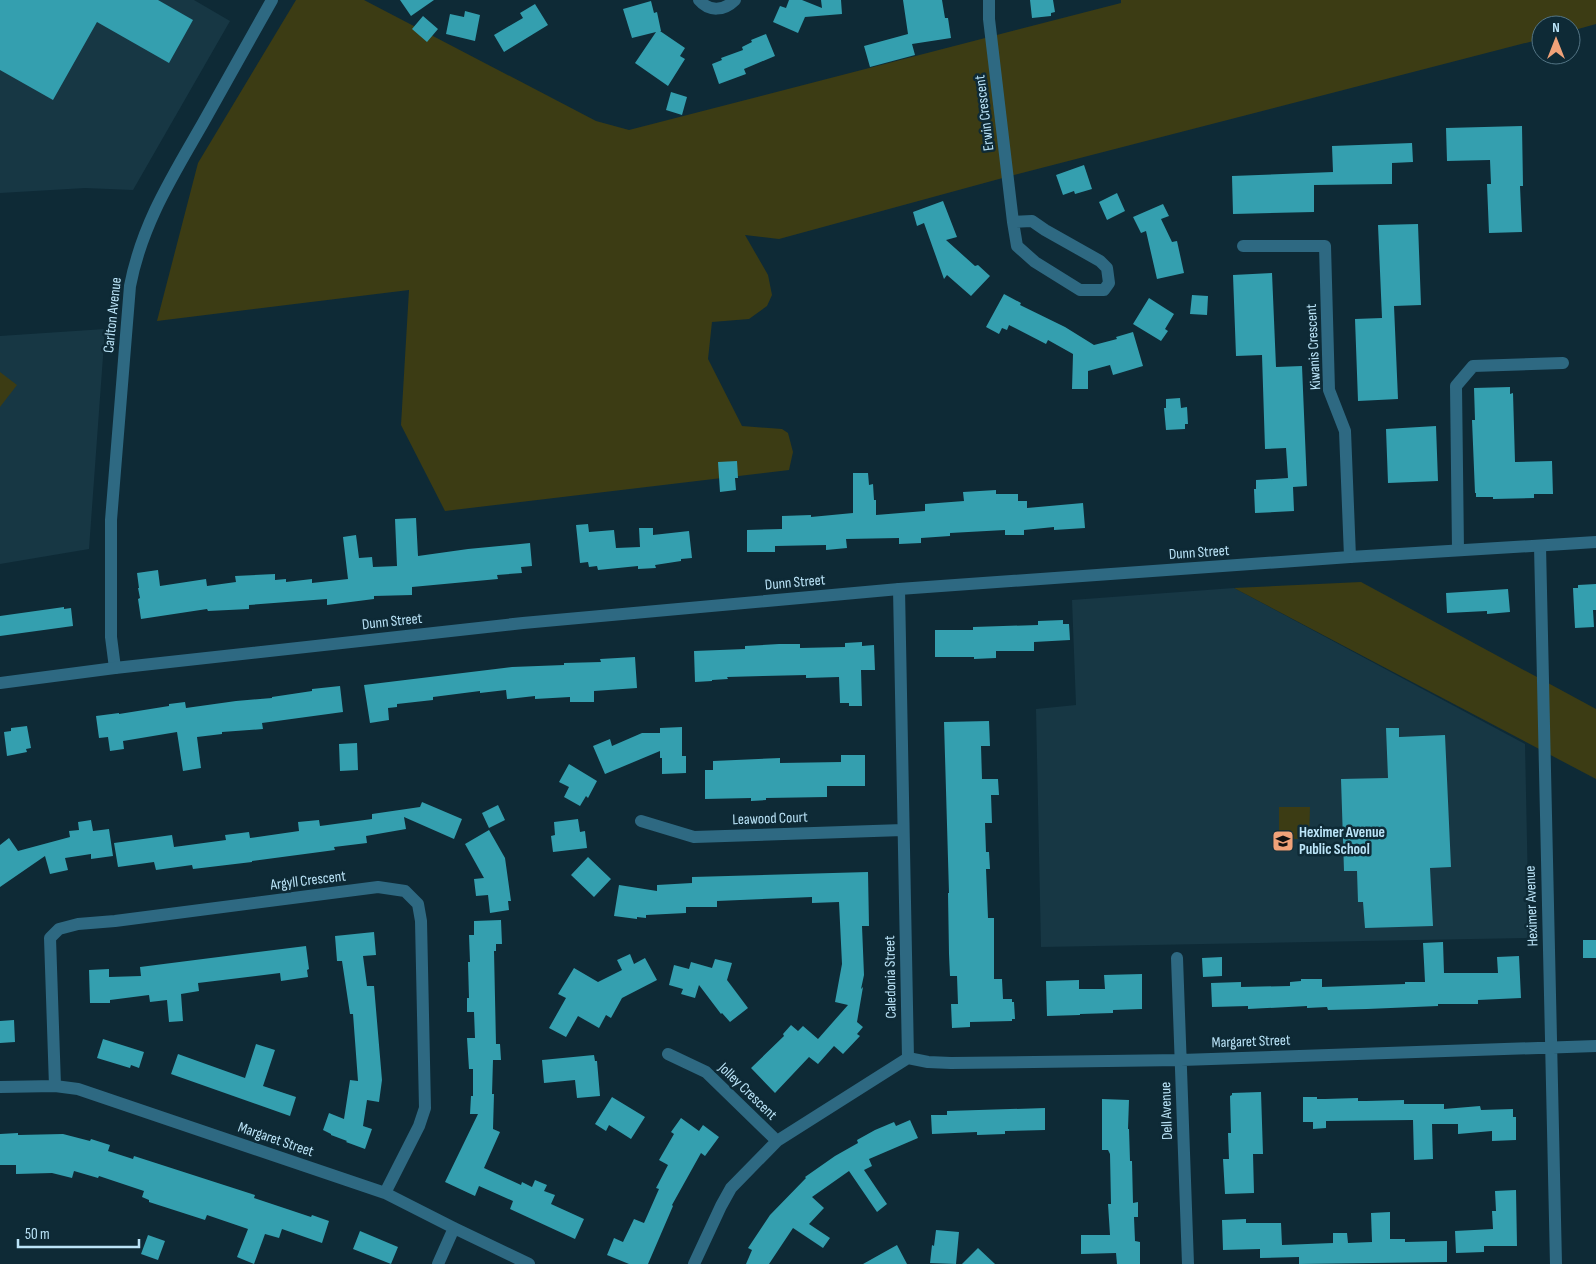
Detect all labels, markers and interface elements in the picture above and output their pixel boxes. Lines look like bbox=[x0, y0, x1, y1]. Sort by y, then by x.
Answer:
north arrow bbox=[1531, 15, 1581, 65]
text: N bbox=[1552, 19, 1560, 36]
street label: Erwin Crescent bbox=[970, 73, 999, 152]
street label: Carlton Avenue bbox=[99, 276, 126, 354]
street label: Kiwanis Crescent bbox=[1302, 303, 1325, 391]
street label: Dunn Street bbox=[1168, 541, 1230, 564]
street label: Dunn Street bbox=[764, 570, 826, 595]
street label: Dunn Street bbox=[361, 609, 424, 634]
street label: Leawood Court bbox=[732, 808, 808, 829]
place label: Heximer Avenue Public School bbox=[1299, 823, 1385, 859]
school or university icon: Heximer Avenue Public School bbox=[1271, 829, 1295, 853]
street label: Heximer Avenue bbox=[1521, 865, 1542, 947]
street label: Argyll Crescent bbox=[268, 866, 347, 895]
street label: Caledonia Street bbox=[880, 935, 901, 1019]
street label: Margaret Street bbox=[1211, 1031, 1291, 1052]
street label: Jolley Crescent bbox=[713, 1058, 781, 1124]
street label: Dell Avenue bbox=[1156, 1082, 1177, 1140]
street label: Margaret Street bbox=[235, 1118, 317, 1161]
scale bar bbox=[18, 1216, 139, 1248]
text: 50 m bbox=[25, 1225, 50, 1244]

